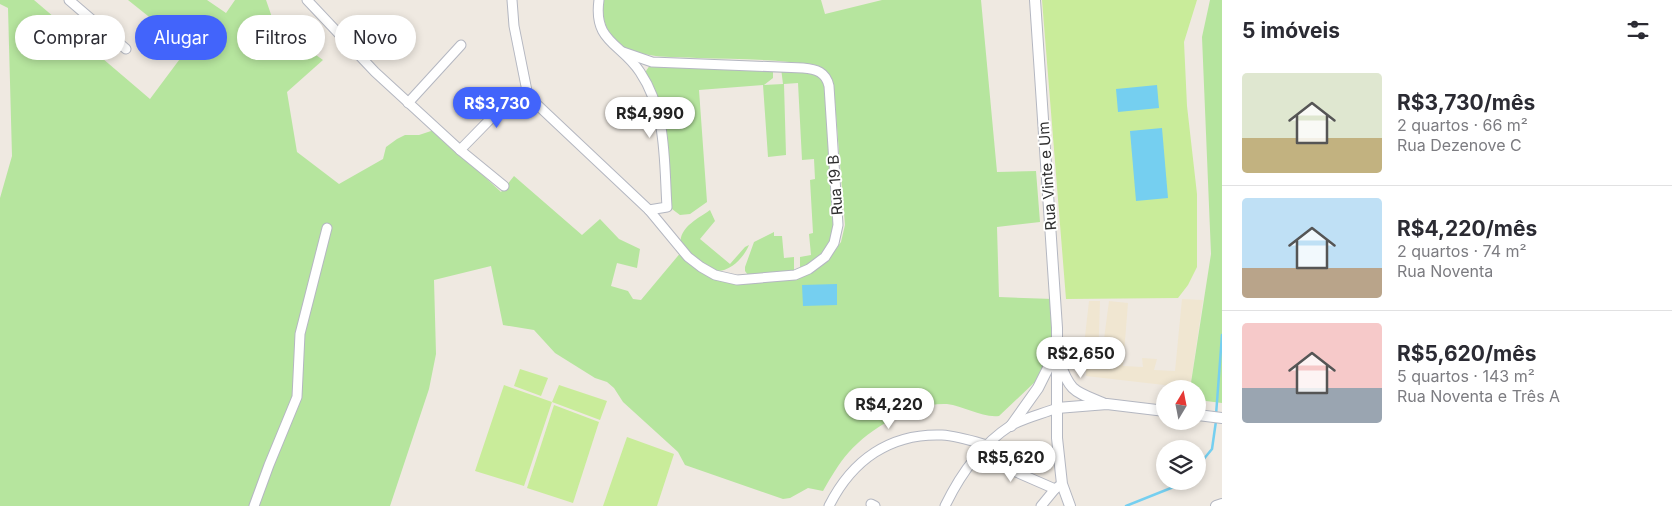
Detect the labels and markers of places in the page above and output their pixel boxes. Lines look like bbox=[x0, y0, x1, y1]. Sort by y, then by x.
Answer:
pin: R$3,730 bbox=[451, 86, 543, 129]
pin: R$4,990 bbox=[604, 96, 696, 139]
pin: R$2,650 bbox=[1035, 336, 1127, 379]
pin: R$4,220 bbox=[843, 388, 935, 430]
pin: R$5,620 bbox=[965, 440, 1057, 483]

